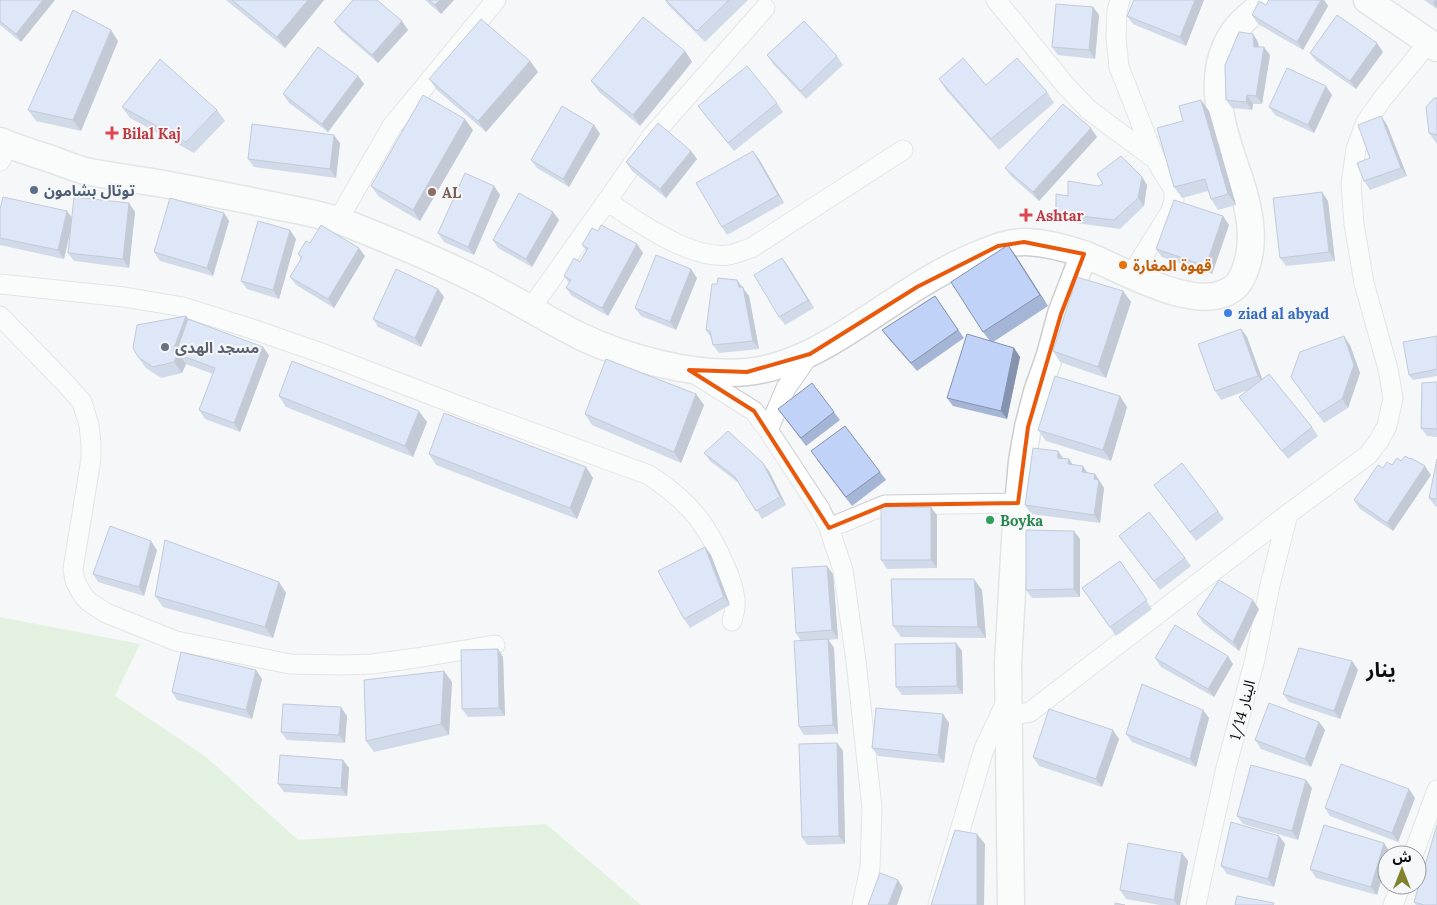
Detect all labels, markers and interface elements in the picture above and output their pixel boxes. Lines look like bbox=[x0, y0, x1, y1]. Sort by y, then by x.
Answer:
place label: Bilal Kaj bbox=[122, 124, 181, 143]
marker: Bilal Kaj bbox=[106, 127, 118, 139]
place label: توتال بشامون bbox=[44, 181, 136, 200]
place label: AL bbox=[442, 183, 461, 202]
marker: توتال بشامون bbox=[28, 184, 40, 196]
marker: AL bbox=[426, 186, 438, 198]
place label: Ashtar bbox=[1036, 206, 1084, 225]
marker: Ashtar bbox=[1020, 209, 1032, 221]
place label: قهوة المغارة bbox=[1133, 256, 1212, 275]
marker: قهوة المغارة bbox=[1117, 259, 1129, 271]
place label: ziad al abyad bbox=[1238, 304, 1329, 323]
marker: ziad al abyad bbox=[1222, 307, 1234, 319]
place label: مسجد الهدى bbox=[175, 338, 259, 357]
marker: مسجد الهدى bbox=[159, 341, 171, 353]
place label: Boyka bbox=[1000, 511, 1043, 530]
marker: Boyka bbox=[984, 514, 996, 526]
district label: ينار bbox=[1365, 657, 1396, 682]
street label: الينار 1/14 bbox=[1225, 678, 1260, 742]
north arrow bbox=[1377, 845, 1427, 895]
text: ش bbox=[1392, 848, 1412, 866]

